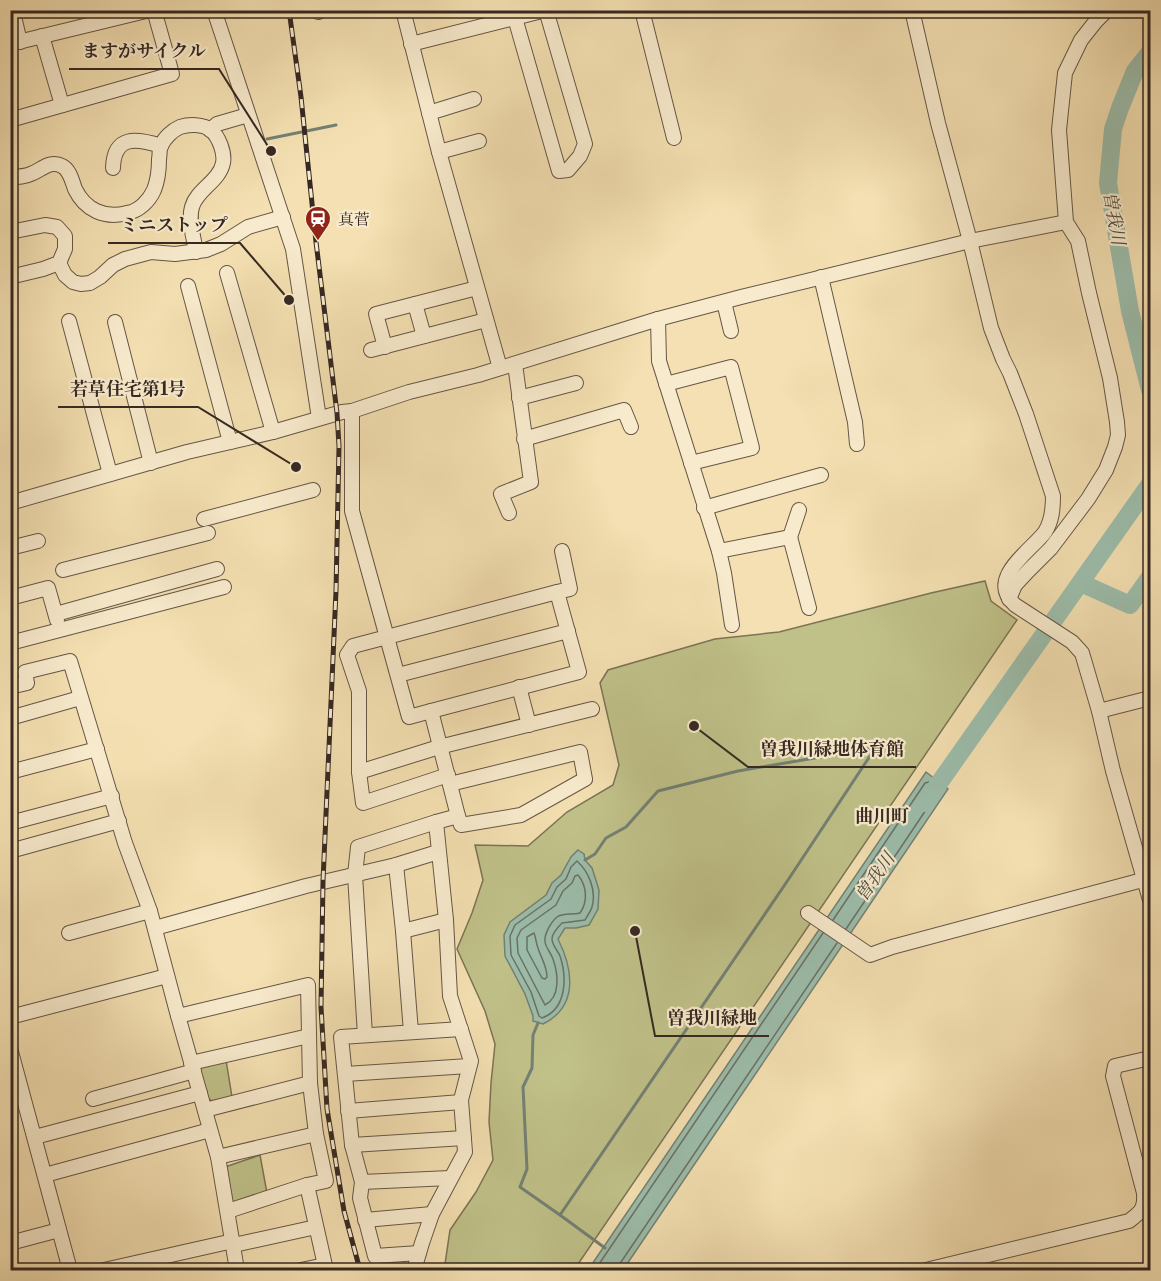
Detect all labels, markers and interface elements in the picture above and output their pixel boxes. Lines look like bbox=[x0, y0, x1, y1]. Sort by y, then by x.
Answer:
callout: ますがサイクル bbox=[69, 33, 219, 69]
text: ますがサイクル bbox=[82, 40, 206, 62]
water label: 曽我川 bbox=[1098, 190, 1130, 248]
station icon: 真菅 bbox=[303, 204, 333, 242]
callout: ミニストップ bbox=[108, 207, 240, 243]
place label: 真菅 bbox=[338, 209, 370, 229]
text: ミニストップ bbox=[120, 214, 228, 236]
callout: 若草住宅第1号 bbox=[58, 371, 198, 407]
text: 若草住宅第1号 bbox=[70, 378, 186, 400]
callout: 曽我川緑地体育館 bbox=[748, 731, 916, 767]
text: 曽我川緑地体育館 bbox=[760, 738, 904, 760]
district label: 曲川町 bbox=[855, 805, 909, 827]
water label: 曽我川 bbox=[851, 847, 901, 905]
callout: 曽我川緑地 bbox=[655, 1000, 769, 1036]
text: 曽我川緑地 bbox=[667, 1007, 757, 1029]

